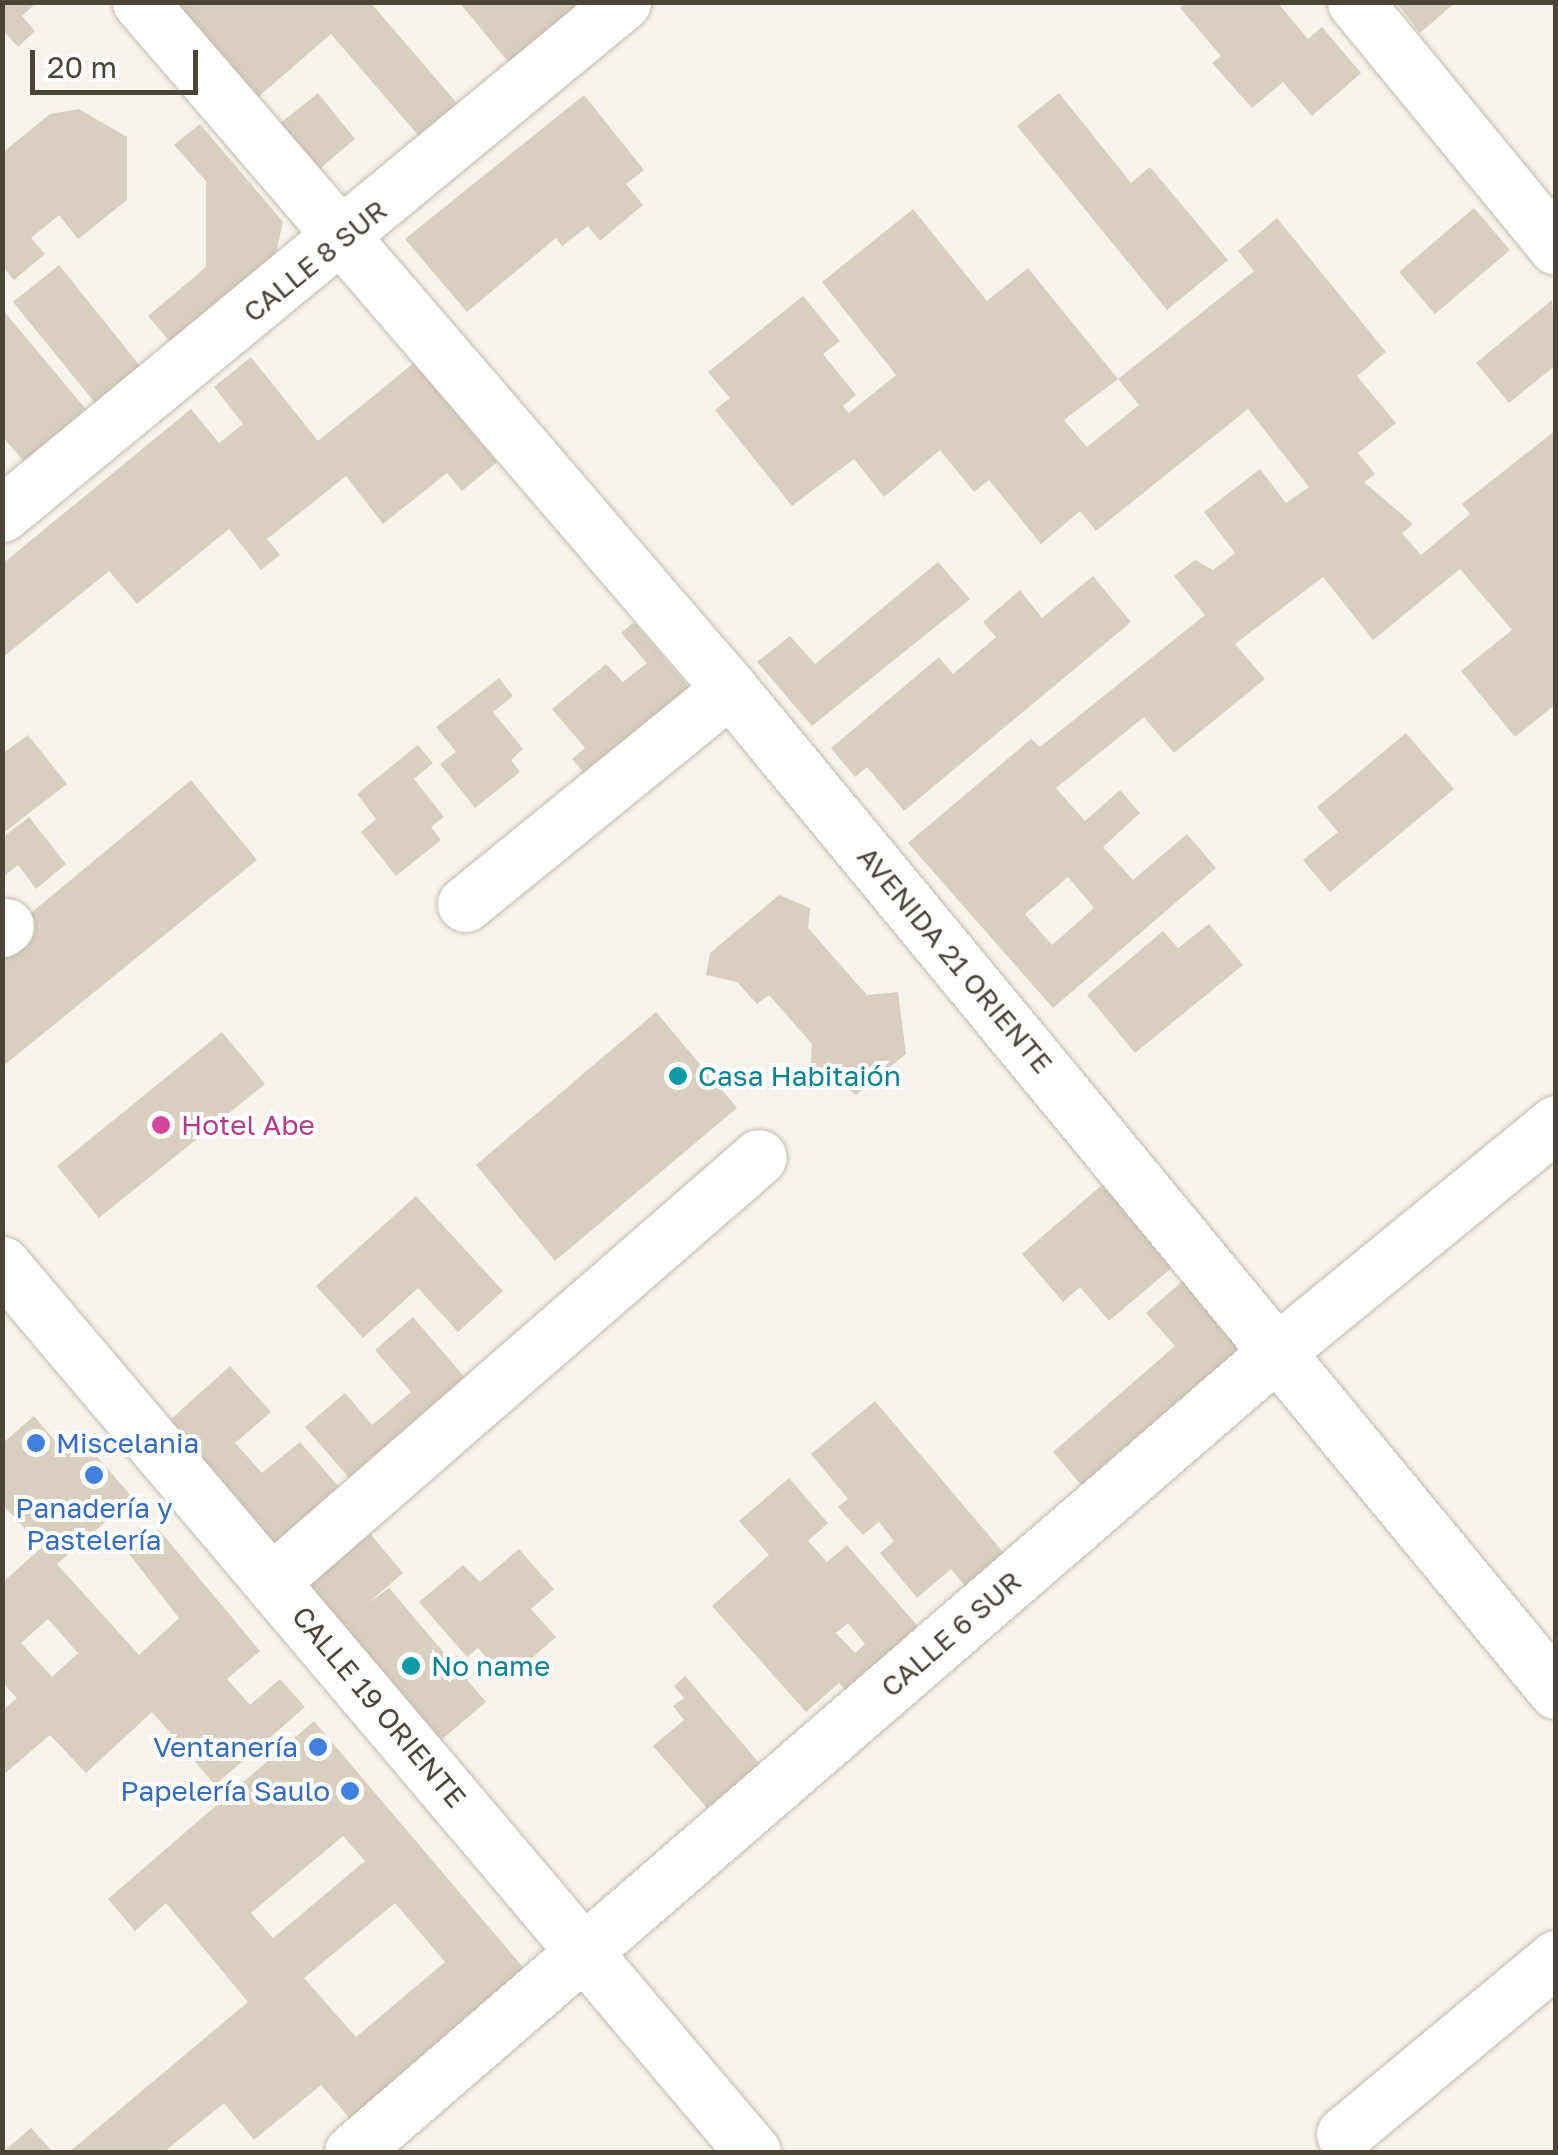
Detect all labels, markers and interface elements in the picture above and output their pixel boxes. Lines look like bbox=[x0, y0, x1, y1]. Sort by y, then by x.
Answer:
scale bar bbox=[35, 30, 202, 92]
text: 20 m bbox=[47, 49, 117, 85]
street label: CALLE 8 SUR bbox=[237, 193, 393, 329]
street label: AVENIDA 21 ORIENTE bbox=[850, 840, 1060, 1080]
place label: Casa Habitaión bbox=[698, 1059, 901, 1093]
marker: Casa Habitaión bbox=[667, 1065, 689, 1087]
place label: Hotel Abe bbox=[181, 1108, 315, 1142]
marker: Hotel Abe bbox=[150, 1114, 172, 1136]
place label: Miscelania bbox=[56, 1426, 199, 1460]
marker: Miscelania bbox=[25, 1432, 47, 1454]
marker: Panadería y Pastelería bbox=[83, 1464, 105, 1486]
place label: Panadería y Pastelería bbox=[15, 1491, 173, 1557]
street label: CALLE 6 SUR bbox=[874, 1564, 1028, 1704]
street label: CALLE 19 ORIENTE bbox=[285, 1600, 473, 1814]
place label: No name bbox=[431, 1649, 550, 1683]
marker: No name bbox=[400, 1655, 422, 1677]
place label: Ventanería bbox=[153, 1730, 298, 1764]
marker: Ventanería bbox=[307, 1736, 329, 1758]
place label: Papelería Saulo bbox=[120, 1774, 330, 1808]
marker: Papelería Saulo bbox=[339, 1780, 361, 1802]

